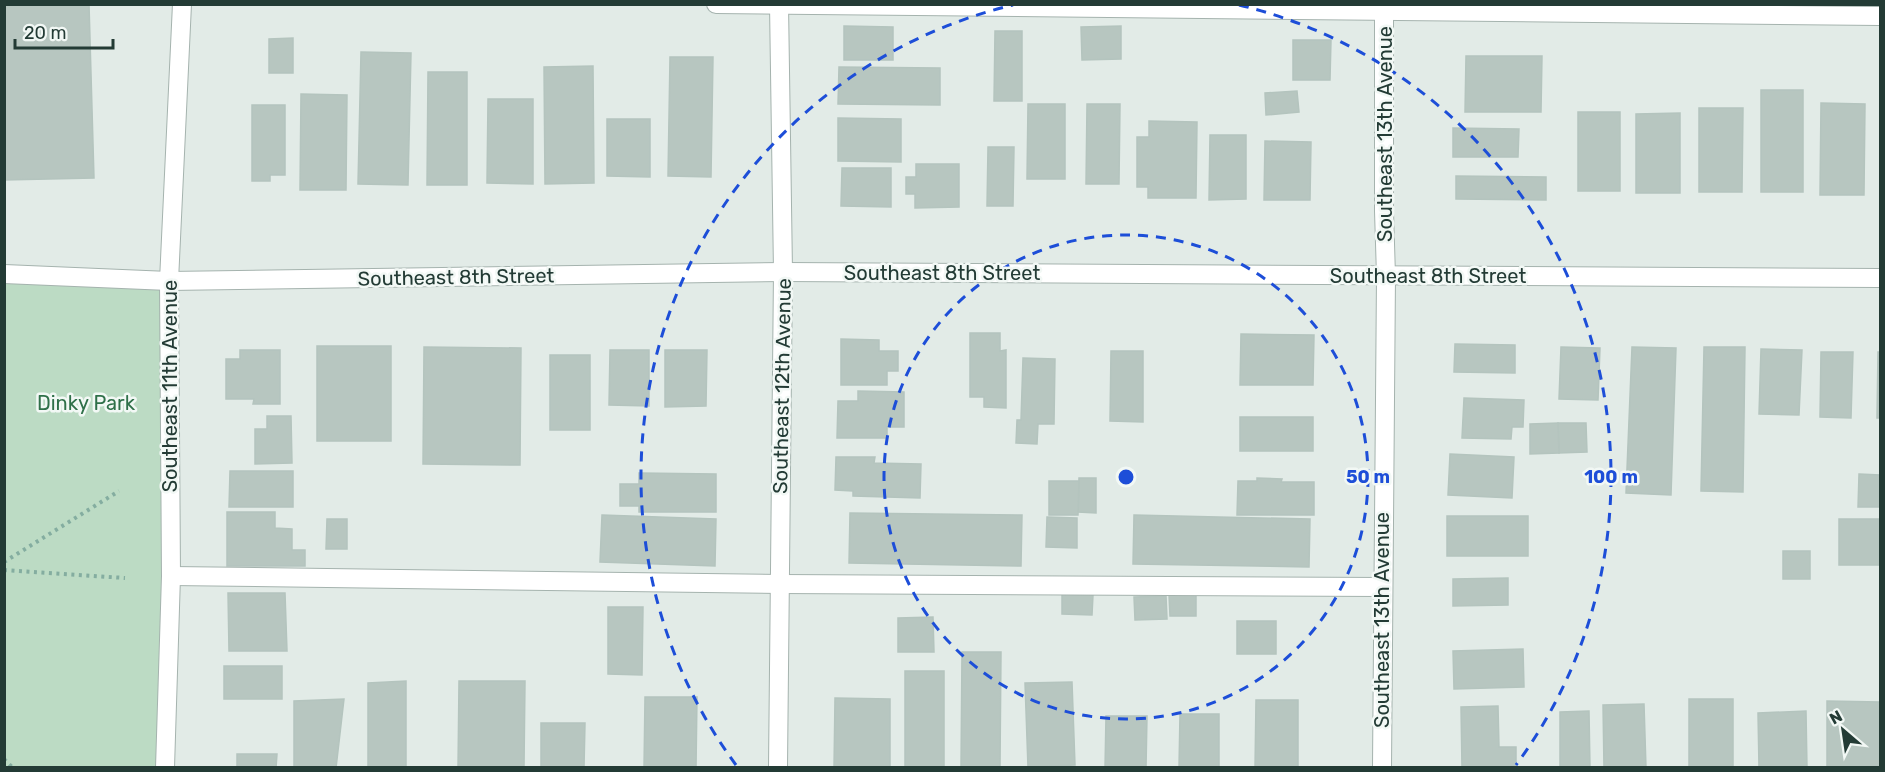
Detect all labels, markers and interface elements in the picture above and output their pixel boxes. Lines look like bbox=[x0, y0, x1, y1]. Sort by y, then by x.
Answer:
scale bar bbox=[15, 12, 112, 50]
text: 20 m bbox=[24, 22, 66, 44]
street label: Southeast 13th Avenue bbox=[1373, 26, 1397, 242]
street label: Southeast 8th Street bbox=[844, 261, 1040, 285]
street label: Southeast 8th Street bbox=[358, 263, 555, 291]
street label: Southeast 8th Street bbox=[1330, 264, 1526, 288]
street label: Southeast 12th Avenue bbox=[768, 278, 796, 494]
street label: Southeast 11th Avenue bbox=[158, 280, 182, 492]
park label: Dinky Park bbox=[37, 391, 136, 415]
text: 50 m bbox=[1346, 466, 1390, 488]
text: 100 m bbox=[1584, 466, 1638, 488]
centre of rings bbox=[1116, 467, 1136, 487]
street label: Southeast 13th Avenue bbox=[1370, 512, 1394, 728]
north arrow bbox=[1813, 700, 1873, 760]
text: N bbox=[1826, 706, 1846, 728]

